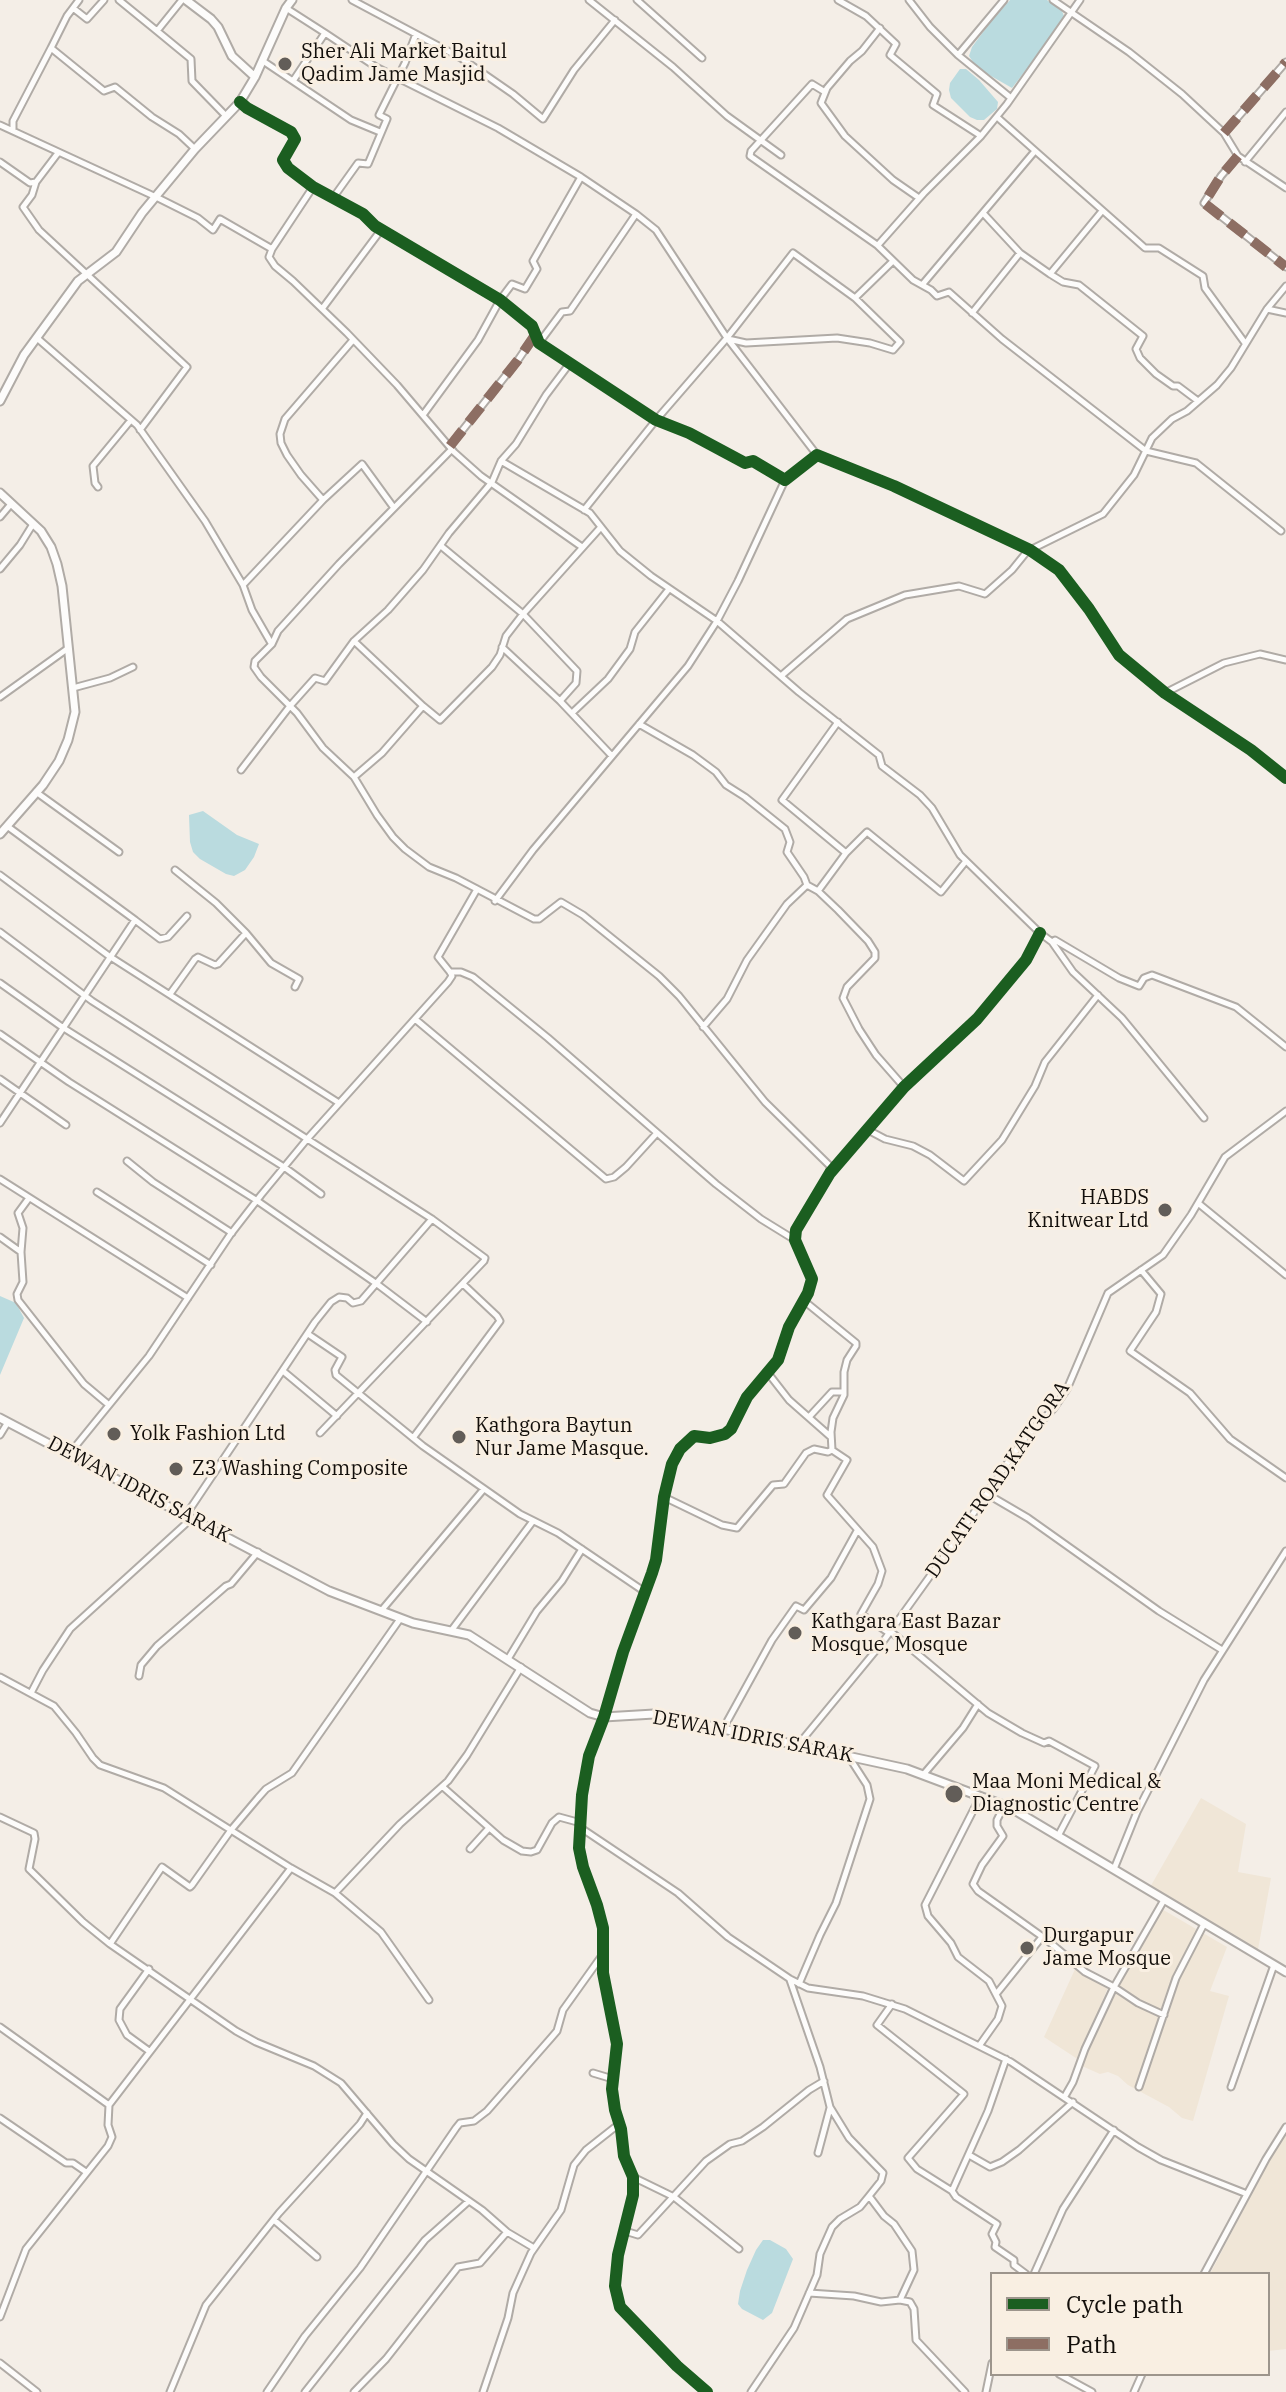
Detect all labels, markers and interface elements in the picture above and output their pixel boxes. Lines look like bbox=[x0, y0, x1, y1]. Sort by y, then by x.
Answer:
place label: Sher Ali Market Baitul Qadim Jame Masjid bbox=[301, 40, 507, 87]
marker: Sher Ali Market Baitul Qadim Jame Masjid bbox=[276, 55, 294, 73]
place label: HABDS Knitwear Ltd bbox=[1027, 1186, 1149, 1233]
marker: HABDS Knitwear Ltd bbox=[1156, 1201, 1174, 1219]
street label: DUCATI ROAD,KATGORA bbox=[921, 1377, 1075, 1583]
place label: Kathgora Baytun Nur Jame Masque. bbox=[475, 1414, 649, 1461]
place label: Yolk Fashion Ltd bbox=[130, 1422, 286, 1446]
marker: Yolk Fashion Ltd bbox=[105, 1425, 123, 1443]
marker: Kathgora Baytun Nur Jame Masque. bbox=[450, 1428, 468, 1446]
street label: DEWAN IDRIS SARAK bbox=[43, 1431, 235, 1549]
place label: Z3 Washing Composite bbox=[192, 1457, 408, 1481]
marker: Z3 Washing Composite bbox=[167, 1460, 185, 1478]
place label: Kathgara East Bazar Mosque, Mosque bbox=[811, 1610, 1001, 1657]
marker: Kathgara East Bazar Mosque, Mosque bbox=[786, 1624, 804, 1642]
street label: DEWAN IDRIS SARAK bbox=[651, 1706, 855, 1768]
place label: Maa Moni Medical & Diagnostic Centre bbox=[972, 1770, 1161, 1817]
marker: Maa Moni Medical & Diagnostic Centre bbox=[943, 1783, 965, 1805]
place label: Durgapur Jame Mosque bbox=[1043, 1924, 1171, 1971]
marker: Durgapur Jame Mosque bbox=[1018, 1939, 1036, 1957]
legend bbox=[990, 2272, 1270, 2376]
text: Cycle path bbox=[1066, 2288, 1183, 2320]
text: Path bbox=[1066, 2328, 1117, 2360]

